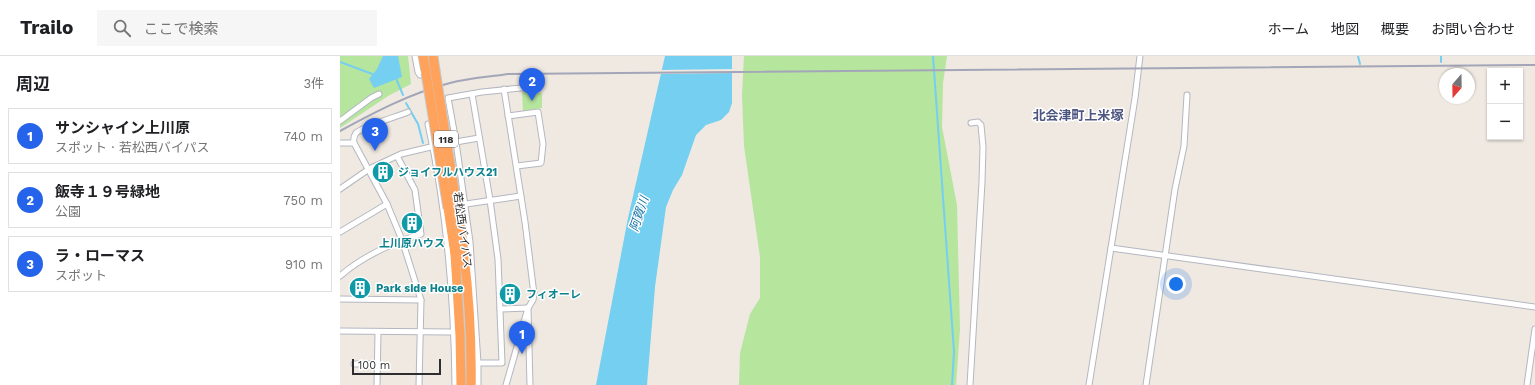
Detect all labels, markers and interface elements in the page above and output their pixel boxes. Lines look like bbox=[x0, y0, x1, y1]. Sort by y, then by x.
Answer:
search box bbox=[97, 10, 377, 46]
text: Trailo bbox=[20, 16, 73, 39]
icon: search bbox=[111, 17, 133, 39]
text: ここで検索 bbox=[143, 20, 218, 38]
text: ホーム bbox=[1267, 21, 1309, 37]
text: 地図 bbox=[1331, 21, 1359, 37]
text: 概要 bbox=[1381, 21, 1409, 37]
text: お問い合わせ bbox=[1431, 21, 1515, 37]
pin: 2 bbox=[519, 68, 545, 101]
north arrow bbox=[1439, 68, 1475, 104]
map controls bbox=[1487, 68, 1523, 140]
button: + bbox=[1487, 68, 1523, 104]
text: 周辺 bbox=[16, 74, 50, 94]
text: 3件 bbox=[303, 76, 324, 91]
button: − bbox=[1487, 104, 1523, 140]
district label: 北会津町上米塚 bbox=[1032, 108, 1124, 123]
pin: 3 bbox=[362, 118, 388, 151]
text: サンシャイン上川原 bbox=[55, 119, 190, 137]
text: 1 bbox=[27, 129, 33, 144]
text: 740 m bbox=[284, 129, 323, 144]
road number: 118 bbox=[434, 131, 458, 147]
text: スポット · 若松西バイパス bbox=[55, 140, 210, 155]
building icon: ジョイフルハウス21 bbox=[370, 159, 396, 185]
place label: ジョイフルハウス21 bbox=[398, 166, 497, 179]
text: 飯寺１９号緑地 bbox=[55, 183, 160, 201]
street label: 若松西バイパス bbox=[451, 191, 474, 269]
text: 2 bbox=[26, 193, 34, 208]
text: 750 m bbox=[283, 193, 323, 208]
water label: 阿賀川 bbox=[627, 193, 652, 233]
text: 公園 bbox=[55, 204, 81, 219]
building icon: 上川原ハウス bbox=[399, 210, 425, 236]
place label: 上川原ハウス bbox=[379, 237, 445, 250]
text: ラ・ローマス bbox=[55, 247, 145, 265]
text: 3 bbox=[26, 257, 34, 272]
text: 910 m bbox=[285, 257, 323, 272]
text: スポット bbox=[55, 268, 107, 283]
your location bbox=[1166, 274, 1186, 294]
building icon: Park side House bbox=[347, 275, 373, 301]
building icon: フィオーレ bbox=[497, 281, 523, 307]
place label: Park side House bbox=[376, 282, 463, 295]
place label: フィオーレ bbox=[526, 288, 581, 301]
pin: 1 bbox=[509, 321, 535, 354]
scale bar bbox=[352, 357, 441, 376]
text: 100 m bbox=[358, 359, 390, 372]

